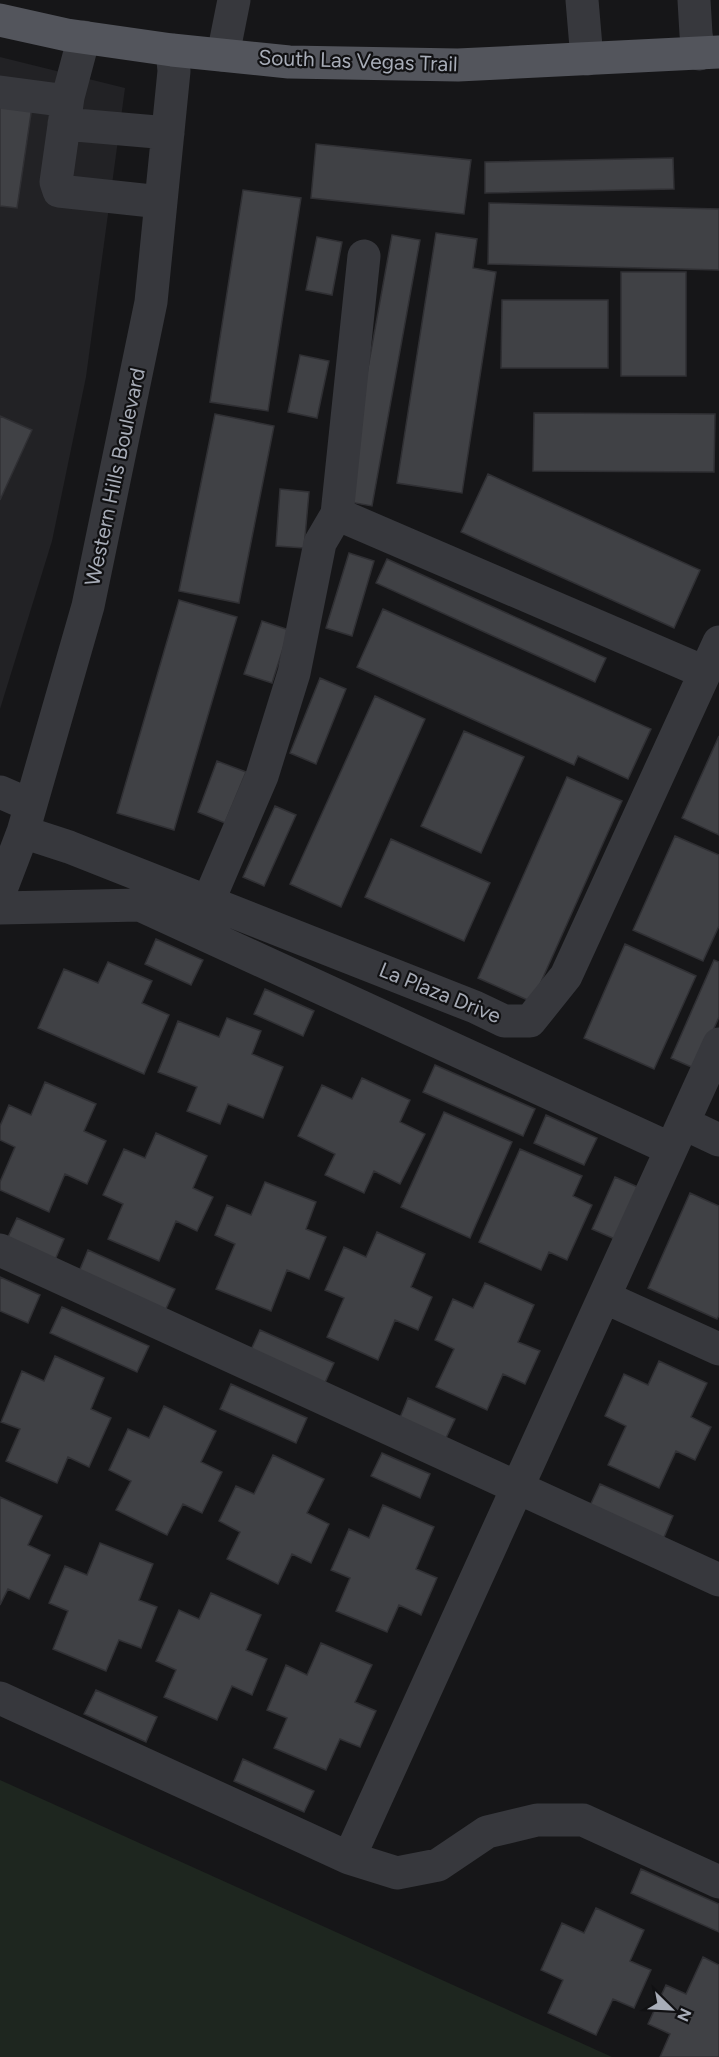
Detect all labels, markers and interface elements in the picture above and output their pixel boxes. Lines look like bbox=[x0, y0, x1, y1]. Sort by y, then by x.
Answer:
street label: South Las Vegas Trail bbox=[258, 45, 458, 76]
street label: Western Hills Boulevard bbox=[79, 366, 150, 588]
street label: La Plaza Drive bbox=[376, 957, 505, 1028]
north arrow bbox=[641, 1979, 701, 2039]
text: N bbox=[673, 2005, 695, 2024]

